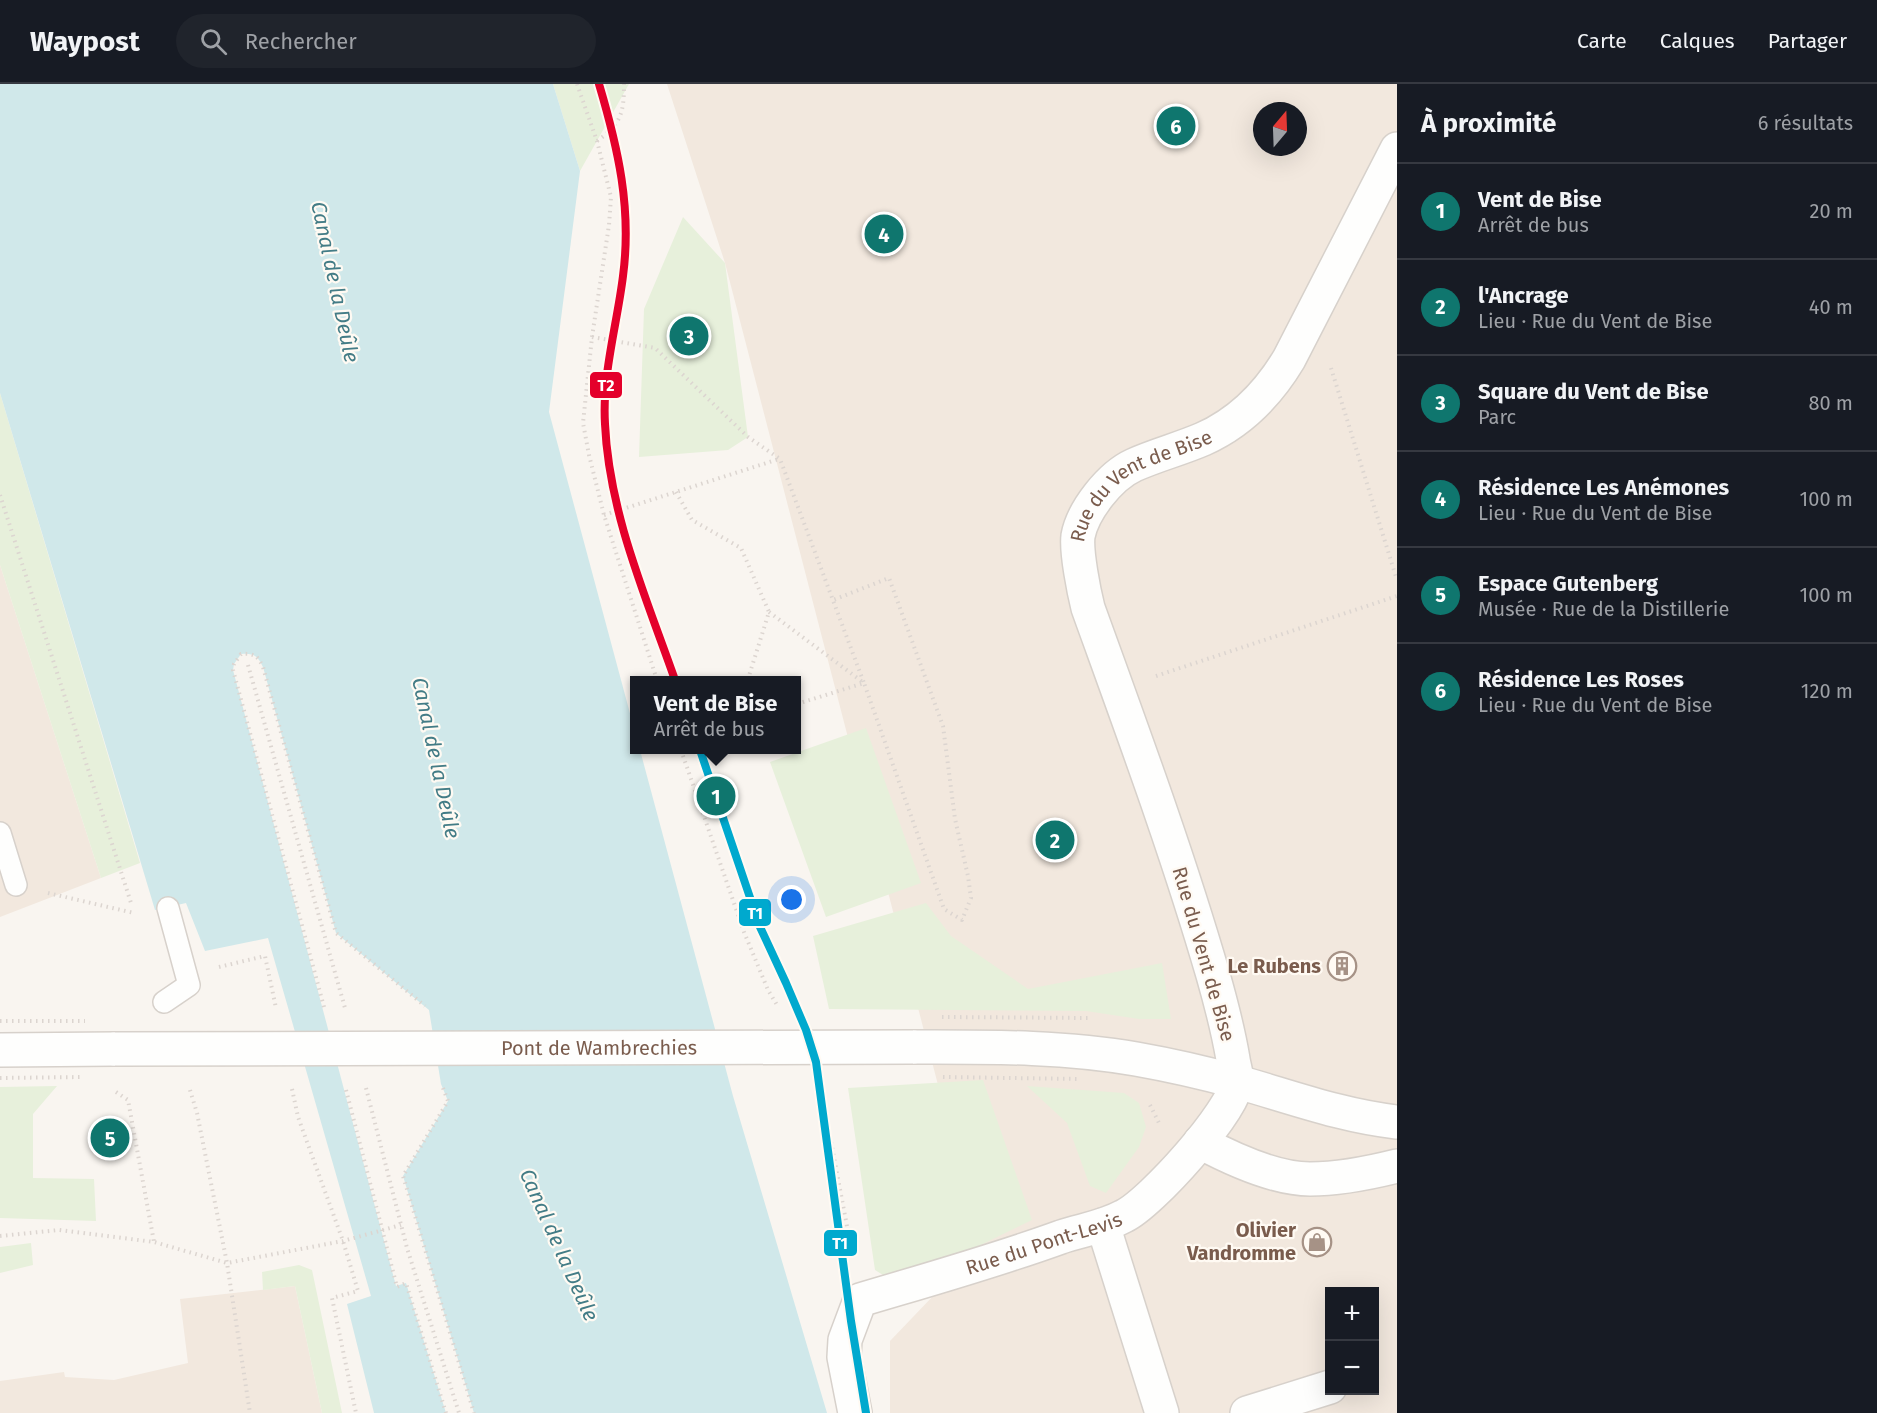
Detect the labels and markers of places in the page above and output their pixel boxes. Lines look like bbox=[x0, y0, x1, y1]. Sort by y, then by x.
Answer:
pin: 6 bbox=[1156, 104, 1196, 148]
pin: 4 bbox=[864, 212, 904, 256]
pin: 3 bbox=[670, 314, 708, 358]
pin: 1 bbox=[696, 774, 736, 818]
pin: 2 bbox=[1036, 818, 1074, 862]
building icon: Le Rubens bbox=[1326, 950, 1358, 982]
place label: Le Rubens bbox=[1228, 954, 1321, 978]
pin: 5 bbox=[90, 1116, 130, 1160]
place label: Olivier Vandromme bbox=[1186, 1218, 1297, 1265]
shop icon: Olivier Vandromme bbox=[1301, 1226, 1333, 1258]

